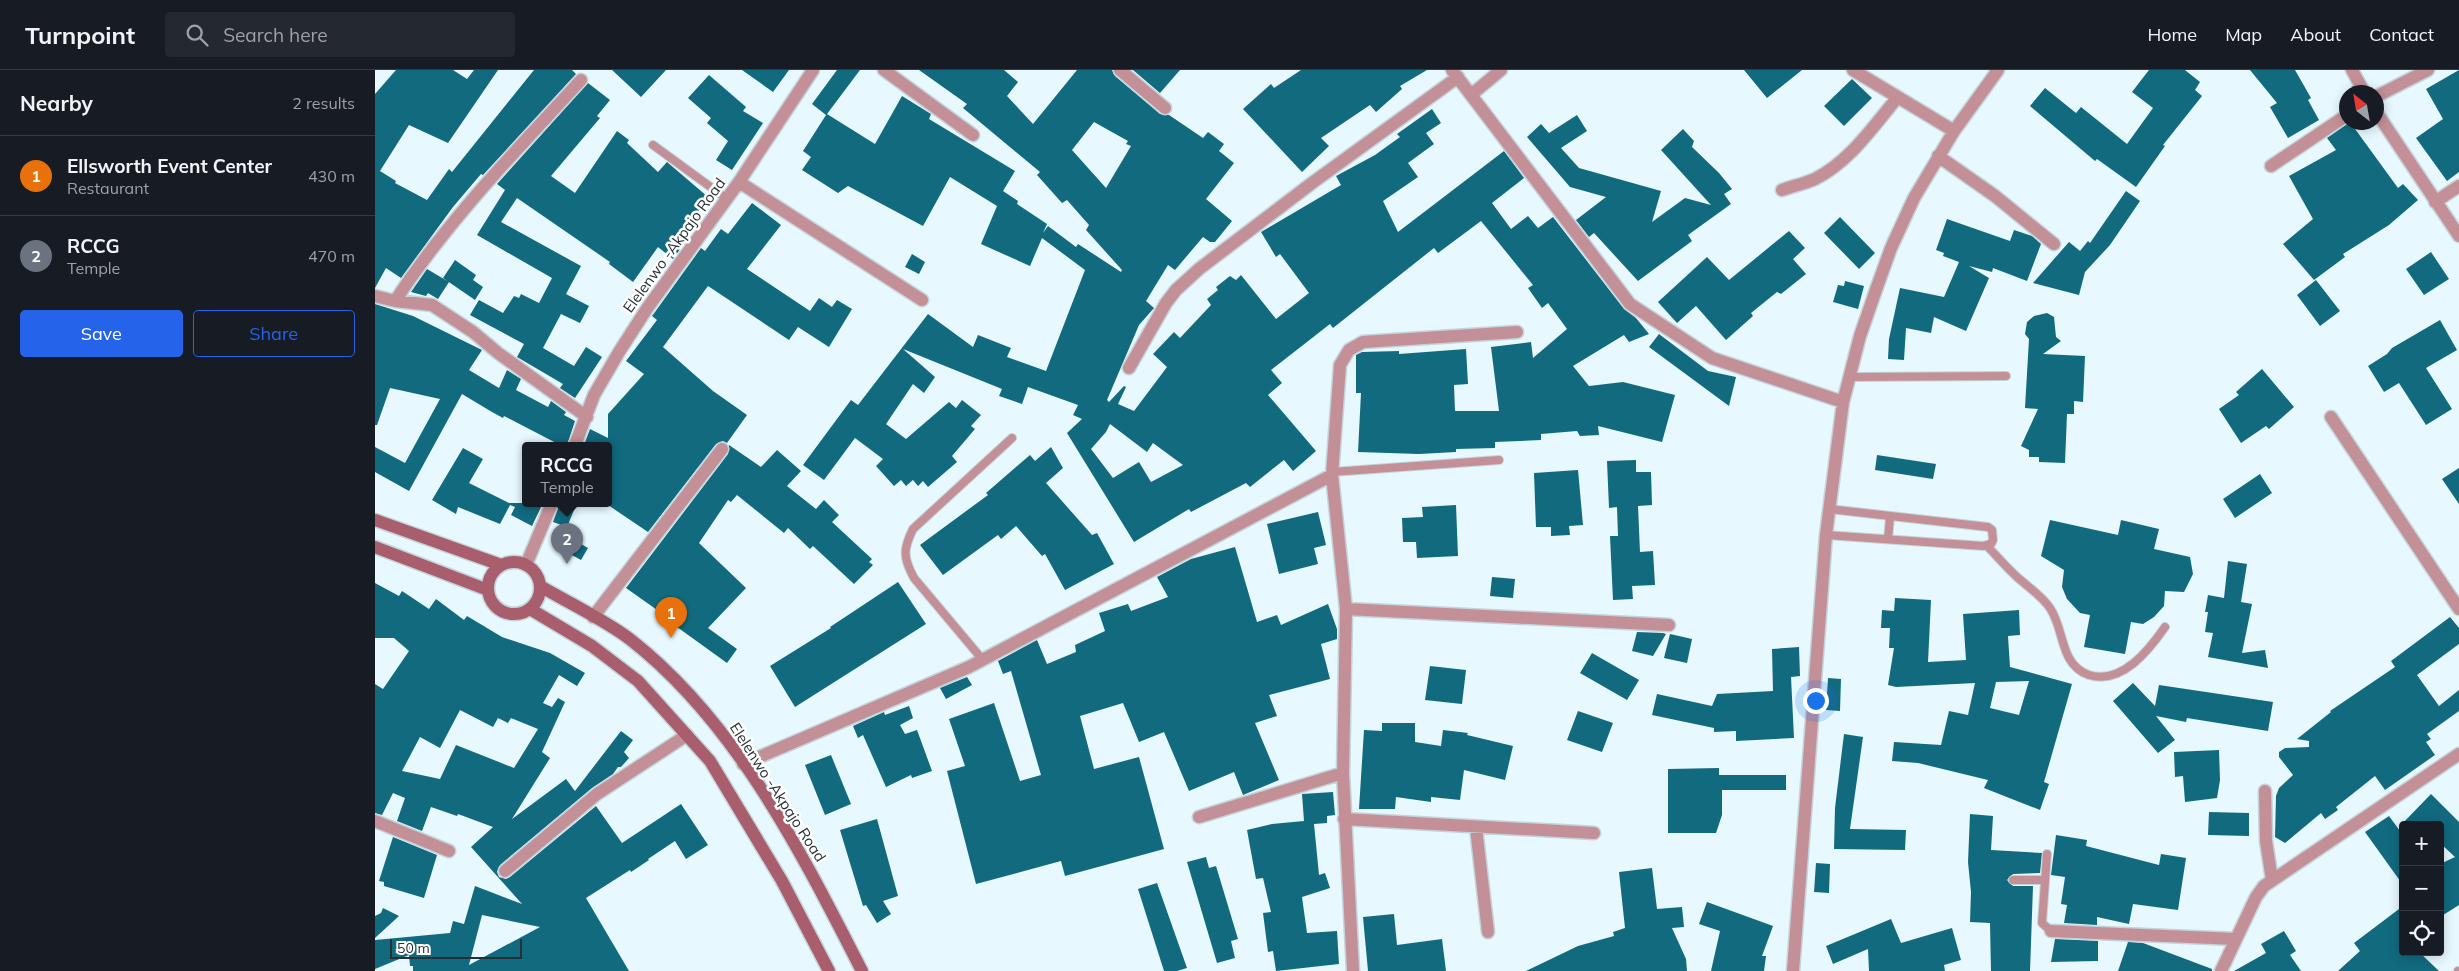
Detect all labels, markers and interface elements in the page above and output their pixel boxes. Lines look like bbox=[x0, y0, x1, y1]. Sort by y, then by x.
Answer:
search box bbox=[165, 12, 515, 57]
text: Turnpoint bbox=[25, 20, 135, 50]
icon: search bbox=[183, 21, 211, 49]
text: Search here bbox=[223, 23, 328, 47]
text: Home bbox=[2147, 23, 2197, 46]
text: Map bbox=[2225, 23, 2262, 46]
text: About bbox=[2290, 23, 2341, 46]
text: Contact bbox=[2369, 23, 2434, 46]
north arrow bbox=[2339, 85, 2384, 130]
text: Nearby bbox=[20, 90, 93, 116]
text: 2 results bbox=[292, 93, 355, 113]
text: Ellsworth Event Center bbox=[67, 154, 272, 178]
text: 1 bbox=[31, 166, 41, 186]
text: 430 m bbox=[308, 166, 355, 186]
street label: Elelenwo -Akpajo Road bbox=[619, 174, 729, 316]
text: Restaurant bbox=[67, 178, 149, 198]
text: RCCG bbox=[67, 234, 119, 258]
text: 2 bbox=[31, 246, 41, 266]
text: 470 m bbox=[308, 246, 355, 266]
text: Temple bbox=[67, 258, 120, 278]
button: Save bbox=[20, 310, 183, 357]
button: Share bbox=[193, 310, 355, 357]
popup bbox=[522, 442, 612, 507]
text: RCCG bbox=[540, 453, 593, 477]
text: Temple bbox=[540, 477, 594, 497]
pin: 2 bbox=[551, 523, 583, 564]
pin: 1 bbox=[655, 597, 687, 638]
your location bbox=[1803, 688, 1829, 714]
street label: Elelenwo -Akpajo Road bbox=[726, 719, 830, 865]
map controls bbox=[2399, 821, 2444, 956]
button: + bbox=[2399, 821, 2444, 866]
button: − bbox=[2399, 866, 2444, 911]
button: locate bbox=[2399, 911, 2444, 956]
scale bar bbox=[390, 936, 523, 959]
text: 50 m bbox=[397, 939, 430, 957]

